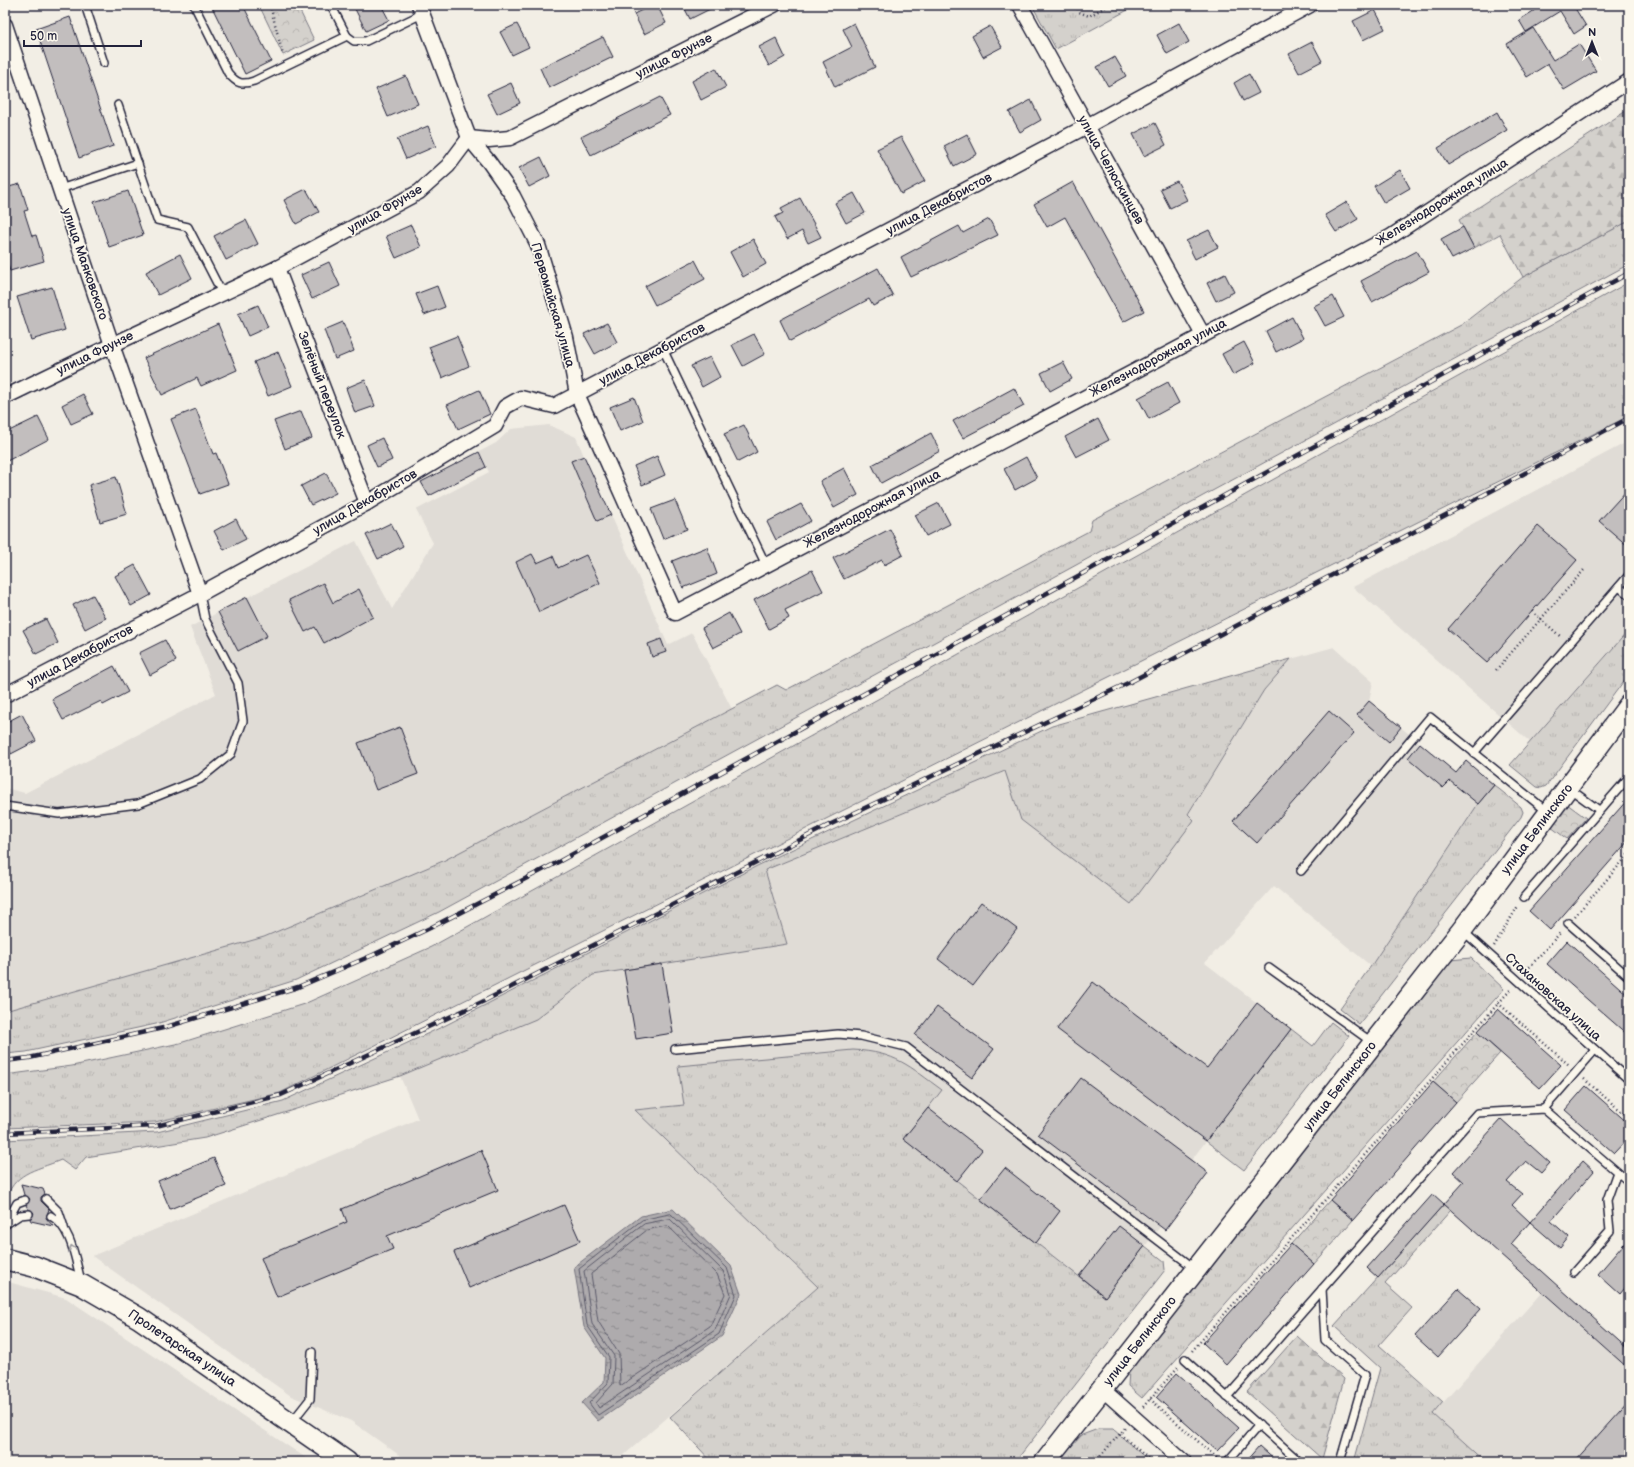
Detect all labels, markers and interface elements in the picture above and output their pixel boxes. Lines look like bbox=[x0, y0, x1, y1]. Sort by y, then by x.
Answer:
scale bar bbox=[24, 22, 141, 48]
north arrow bbox=[1572, 22, 1612, 62]
text: N bbox=[1588, 26, 1596, 39]
text: 50 m bbox=[30, 29, 57, 44]
street label: улица Фрунзе bbox=[633, 30, 715, 82]
street label: улица Челюскинцев bbox=[1074, 113, 1148, 227]
street label: Железнодорожная улица bbox=[1373, 155, 1511, 249]
street label: улица Декабристов bbox=[883, 169, 995, 239]
street label: улица Фрунзе bbox=[345, 181, 425, 237]
street label: улица Маяковского bbox=[58, 206, 112, 322]
street label: Первомайская улица bbox=[528, 241, 579, 370]
street label: Железнодорожная улица bbox=[1087, 315, 1229, 401]
street label: улица Декабристов bbox=[596, 319, 708, 389]
street label: улица Фрунзе bbox=[54, 327, 136, 379]
street label: Зелёный переулок bbox=[294, 329, 350, 441]
street label: улица Декабристов bbox=[310, 466, 420, 538]
street label: Железнодорожная улица bbox=[801, 466, 943, 552]
street label: улица Декабристов bbox=[24, 621, 136, 691]
street label: улица Белинского bbox=[1498, 780, 1576, 877]
street label: Стахановская улица bbox=[1502, 950, 1605, 1045]
street label: улица Белинского bbox=[1300, 1038, 1380, 1134]
one-way arrow bbox=[68, 1244, 77, 1251]
street label: улица Белинского bbox=[1100, 1293, 1180, 1389]
street label: Пролетарская улица bbox=[125, 1306, 239, 1390]

